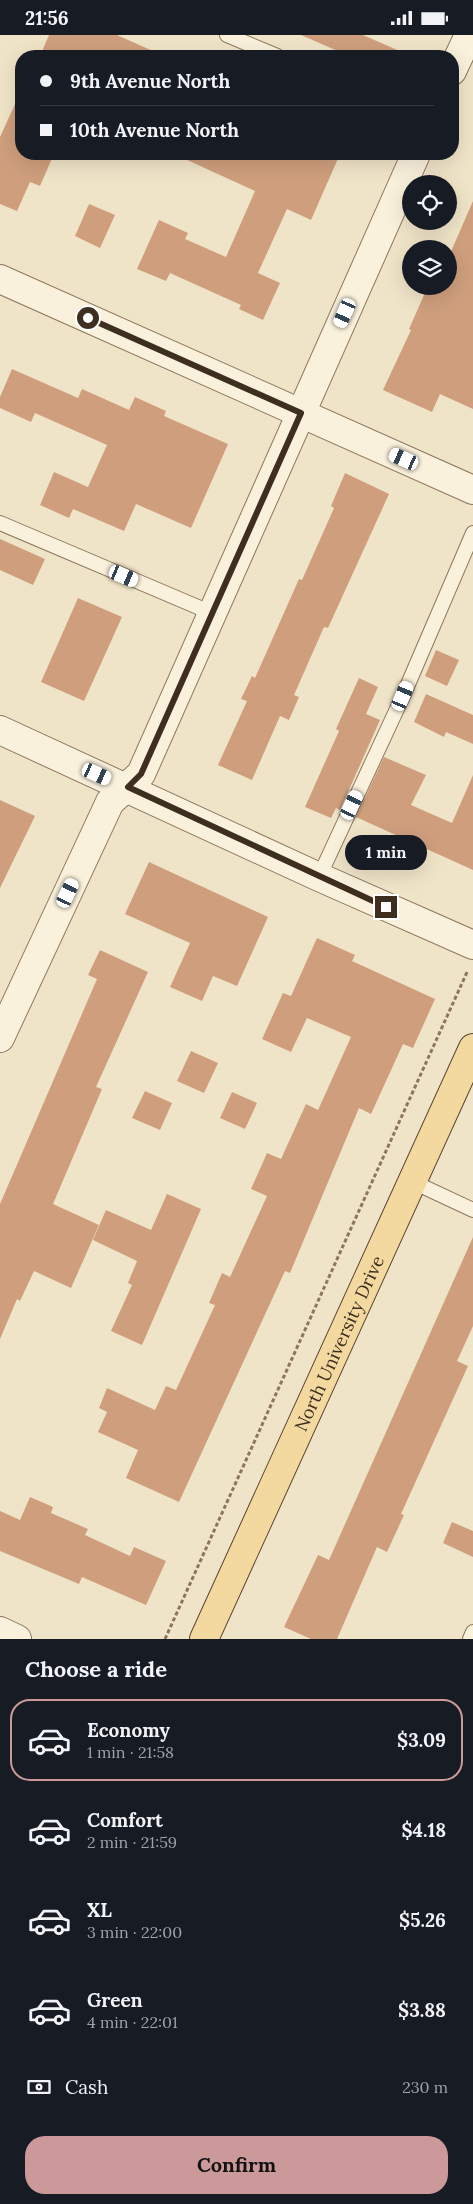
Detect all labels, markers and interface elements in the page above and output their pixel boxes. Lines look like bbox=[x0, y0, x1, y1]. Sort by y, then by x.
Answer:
text: 21:56 bbox=[25, 6, 69, 30]
text: 9th Avenue North bbox=[70, 69, 230, 93]
text: 10th Avenue North bbox=[70, 118, 239, 142]
map controls bbox=[402, 175, 457, 295]
button: locate bbox=[402, 175, 457, 230]
button: layers bbox=[402, 240, 457, 295]
car bbox=[332, 296, 357, 330]
route start bbox=[77, 307, 99, 329]
car bbox=[387, 446, 420, 472]
car bbox=[107, 563, 140, 589]
car bbox=[390, 679, 415, 713]
car bbox=[80, 761, 113, 787]
car bbox=[338, 788, 365, 822]
callout: 1 min bbox=[345, 835, 427, 869]
text: 1 min bbox=[366, 842, 406, 862]
car bbox=[54, 876, 81, 910]
route end bbox=[375, 896, 397, 918]
street label: North University Drive bbox=[289, 1251, 389, 1435]
text: Choose a ride bbox=[25, 1655, 167, 1683]
icon: car bbox=[27, 1718, 72, 1763]
text: Economy bbox=[87, 1718, 170, 1742]
text: $3.09 bbox=[397, 1728, 446, 1752]
text: 1 min · 21:58 bbox=[87, 1742, 174, 1762]
icon: car bbox=[27, 1808, 72, 1853]
text: Comfort bbox=[87, 1808, 163, 1832]
text: $4.18 bbox=[401, 1818, 446, 1842]
text: 2 min · 21:59 bbox=[87, 1832, 177, 1852]
icon: car bbox=[27, 1898, 72, 1943]
text: XL bbox=[87, 1898, 112, 1922]
text: $5.26 bbox=[399, 1908, 446, 1932]
text: 3 min · 22:00 bbox=[87, 1922, 182, 1942]
icon: car bbox=[27, 1988, 72, 2033]
text: Green bbox=[87, 1988, 143, 2012]
text: $3.88 bbox=[398, 1998, 446, 2022]
text: 4 min · 22:01 bbox=[87, 2012, 178, 2032]
icon: cash bbox=[25, 2073, 53, 2101]
text: Cash bbox=[65, 2075, 108, 2099]
text: 230 m bbox=[402, 2077, 448, 2097]
button: Confirm bbox=[25, 2136, 448, 2194]

